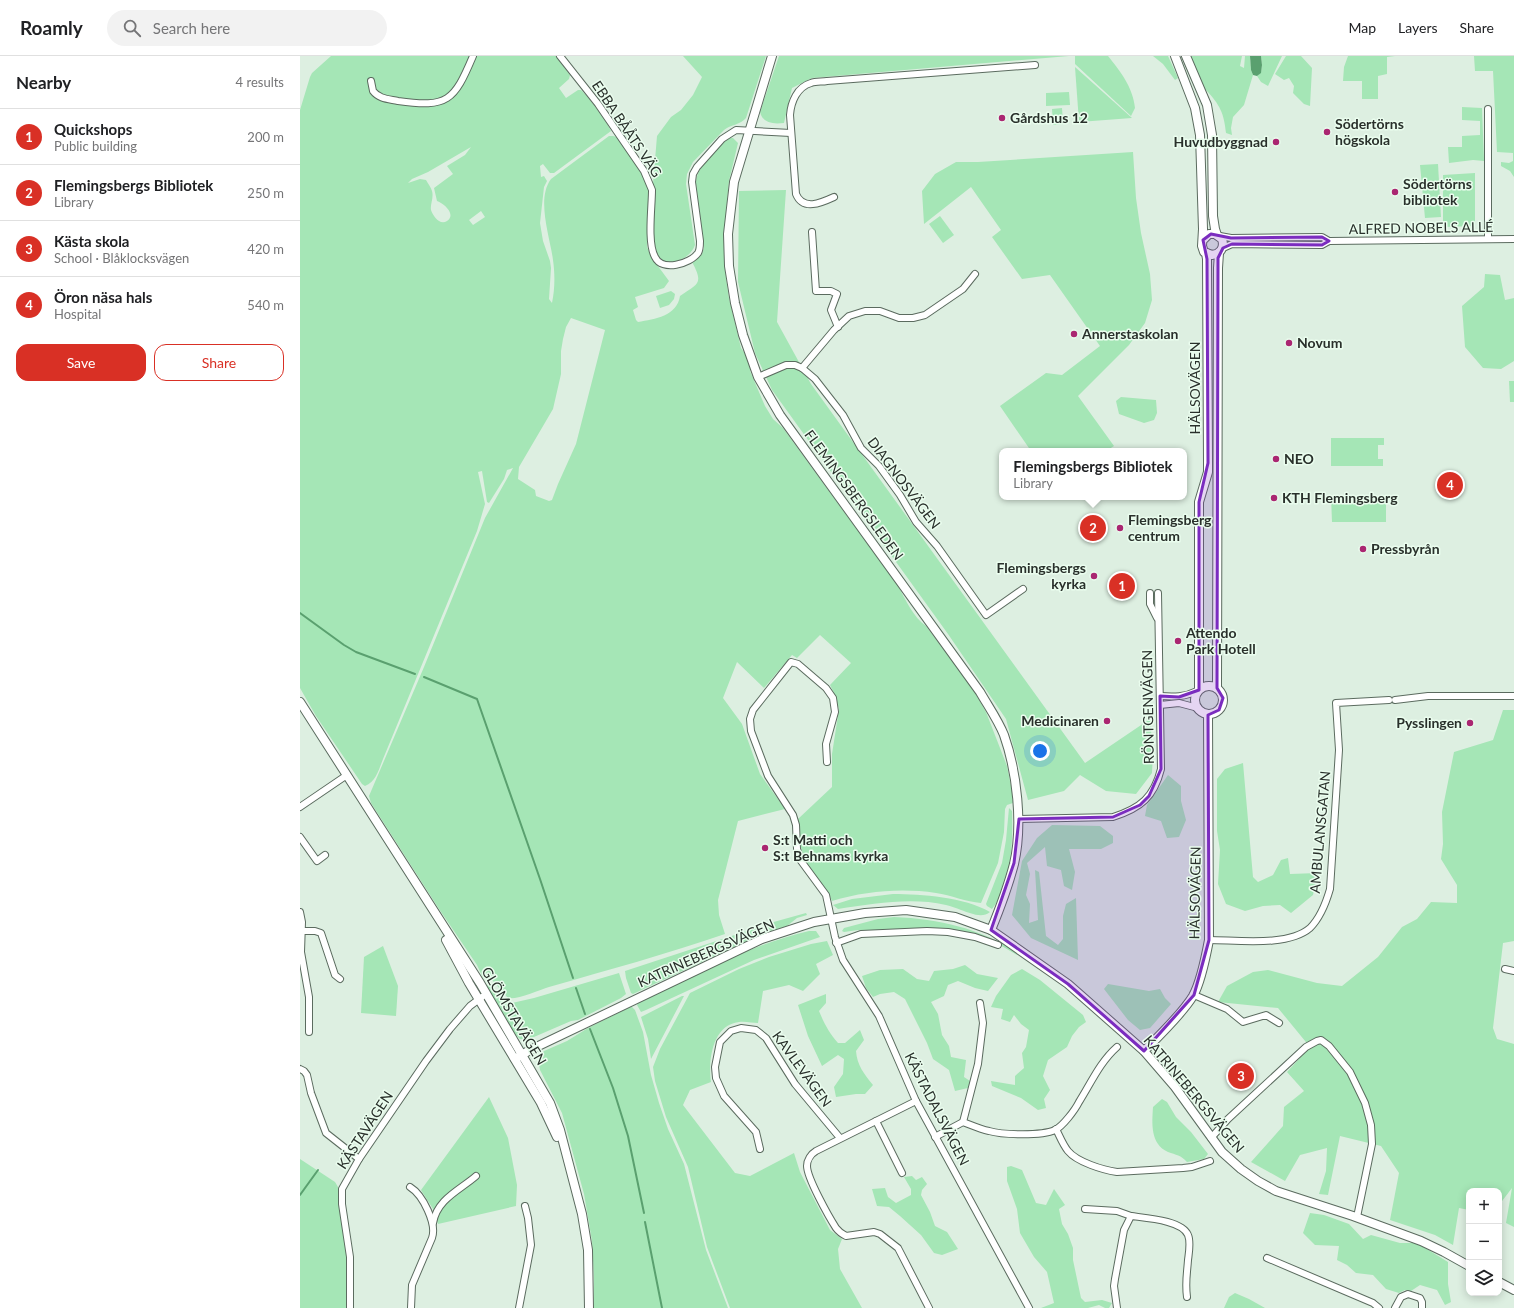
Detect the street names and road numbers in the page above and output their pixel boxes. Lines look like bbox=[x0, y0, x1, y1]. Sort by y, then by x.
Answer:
street label: EBBA BÅÅTS VÄG bbox=[589, 77, 666, 180]
street label: ALFRED NOBELS ALLÉ bbox=[1349, 218, 1493, 237]
street label: HÄLSOVÄGEN bbox=[1186, 342, 1203, 434]
street label: FLEMINGSBERGSLEDEN bbox=[801, 426, 907, 563]
street label: DIAGNOSVÄGEN bbox=[864, 434, 944, 532]
street label: RÖNTGENVÄGEN bbox=[1138, 650, 1157, 764]
street label: AMBULANSGATAN bbox=[1306, 770, 1333, 894]
street label: HÄLSOVÄGEN bbox=[1185, 846, 1204, 940]
street label: KATRINEBERGSVÄGEN bbox=[635, 915, 777, 990]
street label: GLÖMSTAVÄGEN bbox=[478, 963, 550, 1068]
street label: KAVLEVÄGEN bbox=[769, 1027, 836, 1110]
street label: KATRINEBERGSVÄGEN bbox=[1140, 1032, 1248, 1156]
street label: KÄSTADALSVÄGEN bbox=[902, 1049, 973, 1168]
street label: KÄSTAVÄGEN bbox=[333, 1088, 396, 1172]

